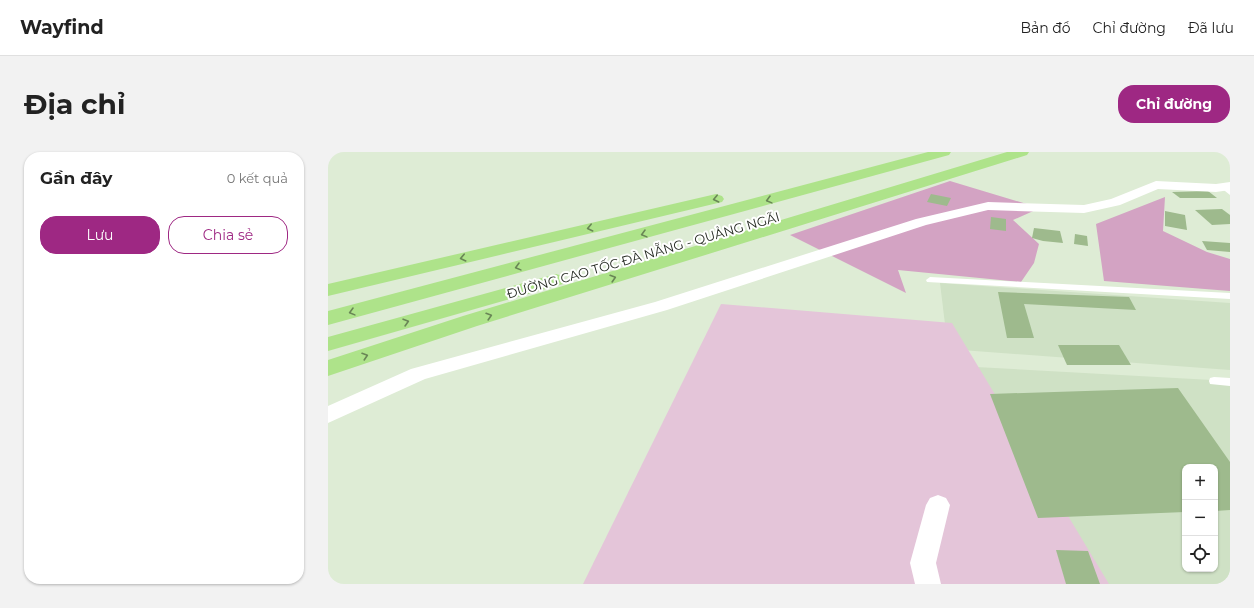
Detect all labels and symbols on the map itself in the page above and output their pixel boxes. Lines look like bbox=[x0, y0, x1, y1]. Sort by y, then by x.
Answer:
one-way arrow bbox=[713, 195, 720, 203]
one-way arrow bbox=[766, 195, 773, 204]
street label: ĐƯỜNG CAO TỐC ĐÀ NẴNG - QUẢNG NGÃI bbox=[505, 208, 781, 302]
one-way arrow bbox=[586, 224, 593, 232]
one-way arrow bbox=[640, 229, 647, 237]
one-way arrow bbox=[460, 254, 466, 262]
one-way arrow bbox=[515, 262, 522, 271]
one-way arrow bbox=[609, 274, 616, 283]
one-way arrow bbox=[349, 307, 356, 316]
one-way arrow bbox=[485, 312, 492, 321]
one-way arrow bbox=[402, 318, 409, 327]
one-way arrow bbox=[361, 352, 368, 361]

